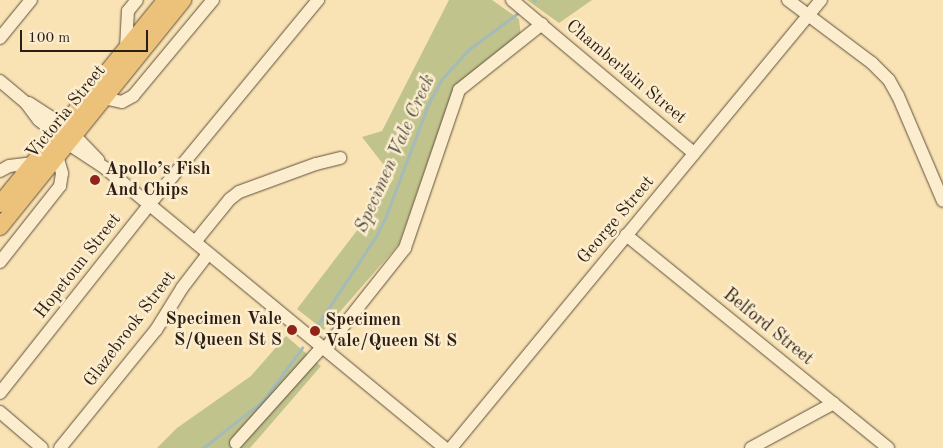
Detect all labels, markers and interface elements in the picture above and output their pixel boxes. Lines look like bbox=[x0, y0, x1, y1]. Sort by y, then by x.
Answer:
street label: Chamberlain Street bbox=[561, 15, 691, 129]
scale bar bbox=[22, 20, 150, 52]
text: 100 m bbox=[28, 31, 70, 46]
street label: Victoria Street bbox=[21, 61, 111, 163]
water label: Specimen Vale Creek bbox=[351, 71, 441, 237]
place label: Apollo’s Fish And Chips bbox=[105, 159, 211, 202]
street label: George Street bbox=[573, 172, 659, 268]
marker: Apollo’s Fish And Chips bbox=[89, 174, 101, 186]
street label: Hopetoun Street bbox=[30, 209, 126, 323]
street label: Glazebrook Street bbox=[79, 267, 181, 391]
street label: Belford Street bbox=[718, 284, 818, 370]
place label: Specimen Vale S/Queen St S bbox=[166, 309, 282, 352]
place label: Specimen Vale/Queen St S bbox=[325, 310, 457, 352]
marker: Specimen Vale S/Queen St S bbox=[286, 324, 298, 336]
marker: Specimen Vale/Queen St S bbox=[309, 325, 321, 337]

